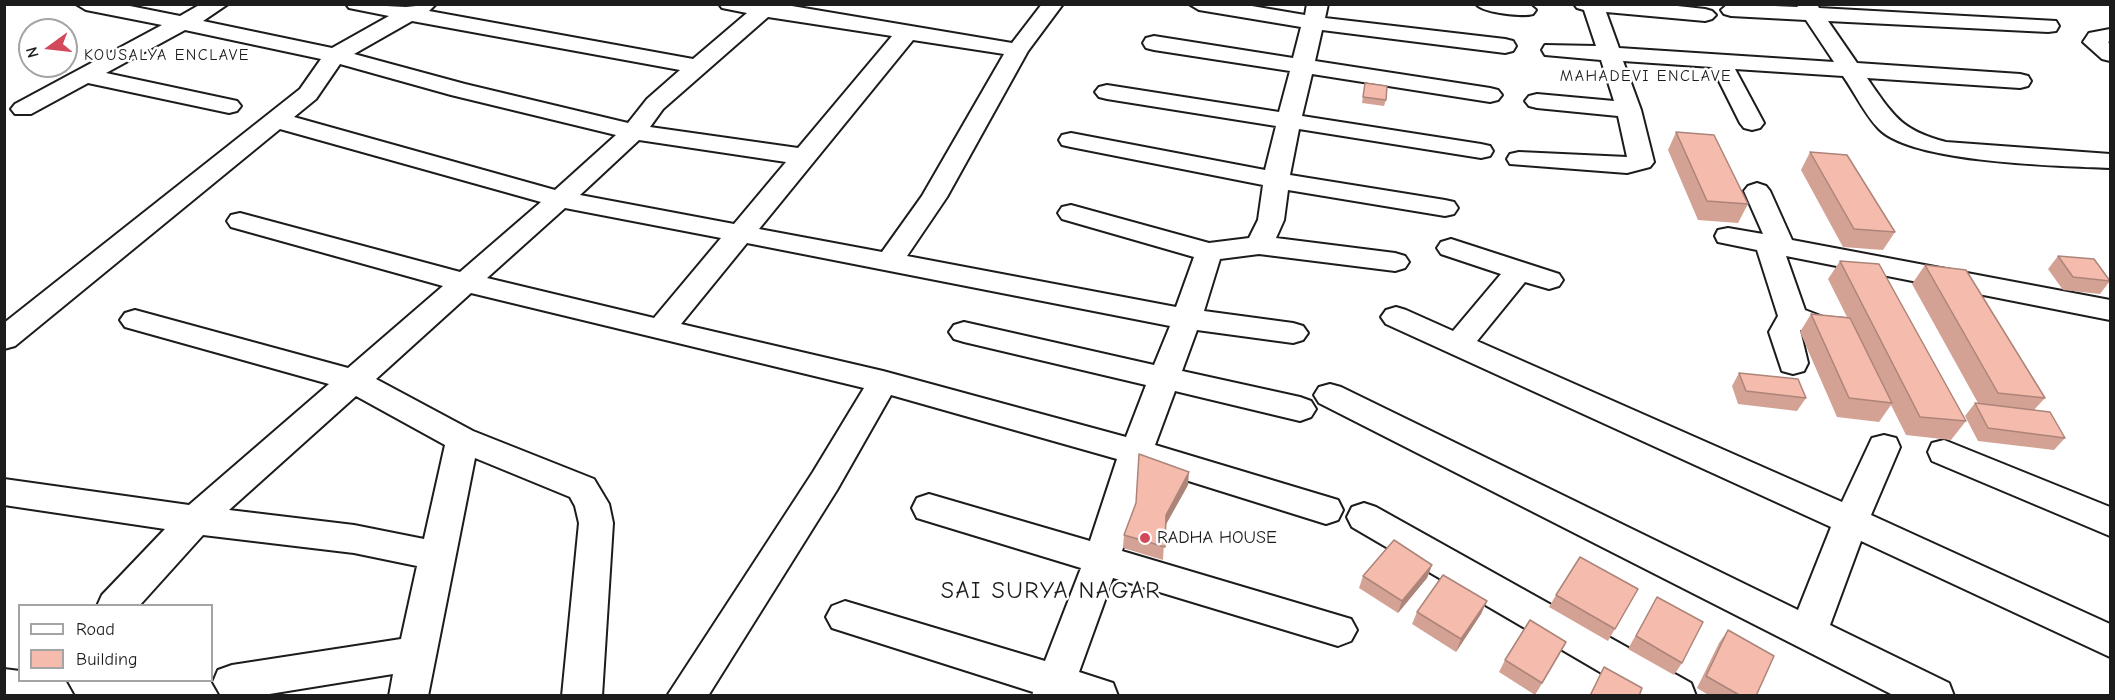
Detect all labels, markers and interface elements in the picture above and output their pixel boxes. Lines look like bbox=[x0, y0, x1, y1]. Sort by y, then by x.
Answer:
north arrow bbox=[18, 18, 78, 78]
text: N bbox=[23, 45, 43, 60]
district label: KOUSALYA ENCLAVE bbox=[84, 45, 250, 65]
district label: MAHADEVI ENCLAVE bbox=[1560, 66, 1732, 86]
place label: RADHA HOUSE bbox=[1157, 527, 1277, 549]
marker: RADHA HOUSE bbox=[1138, 531, 1152, 545]
district label: SAI SURYA NAGAR bbox=[941, 577, 1161, 605]
legend bbox=[18, 604, 213, 682]
text: Road bbox=[76, 619, 115, 640]
text: Building bbox=[76, 649, 138, 670]

